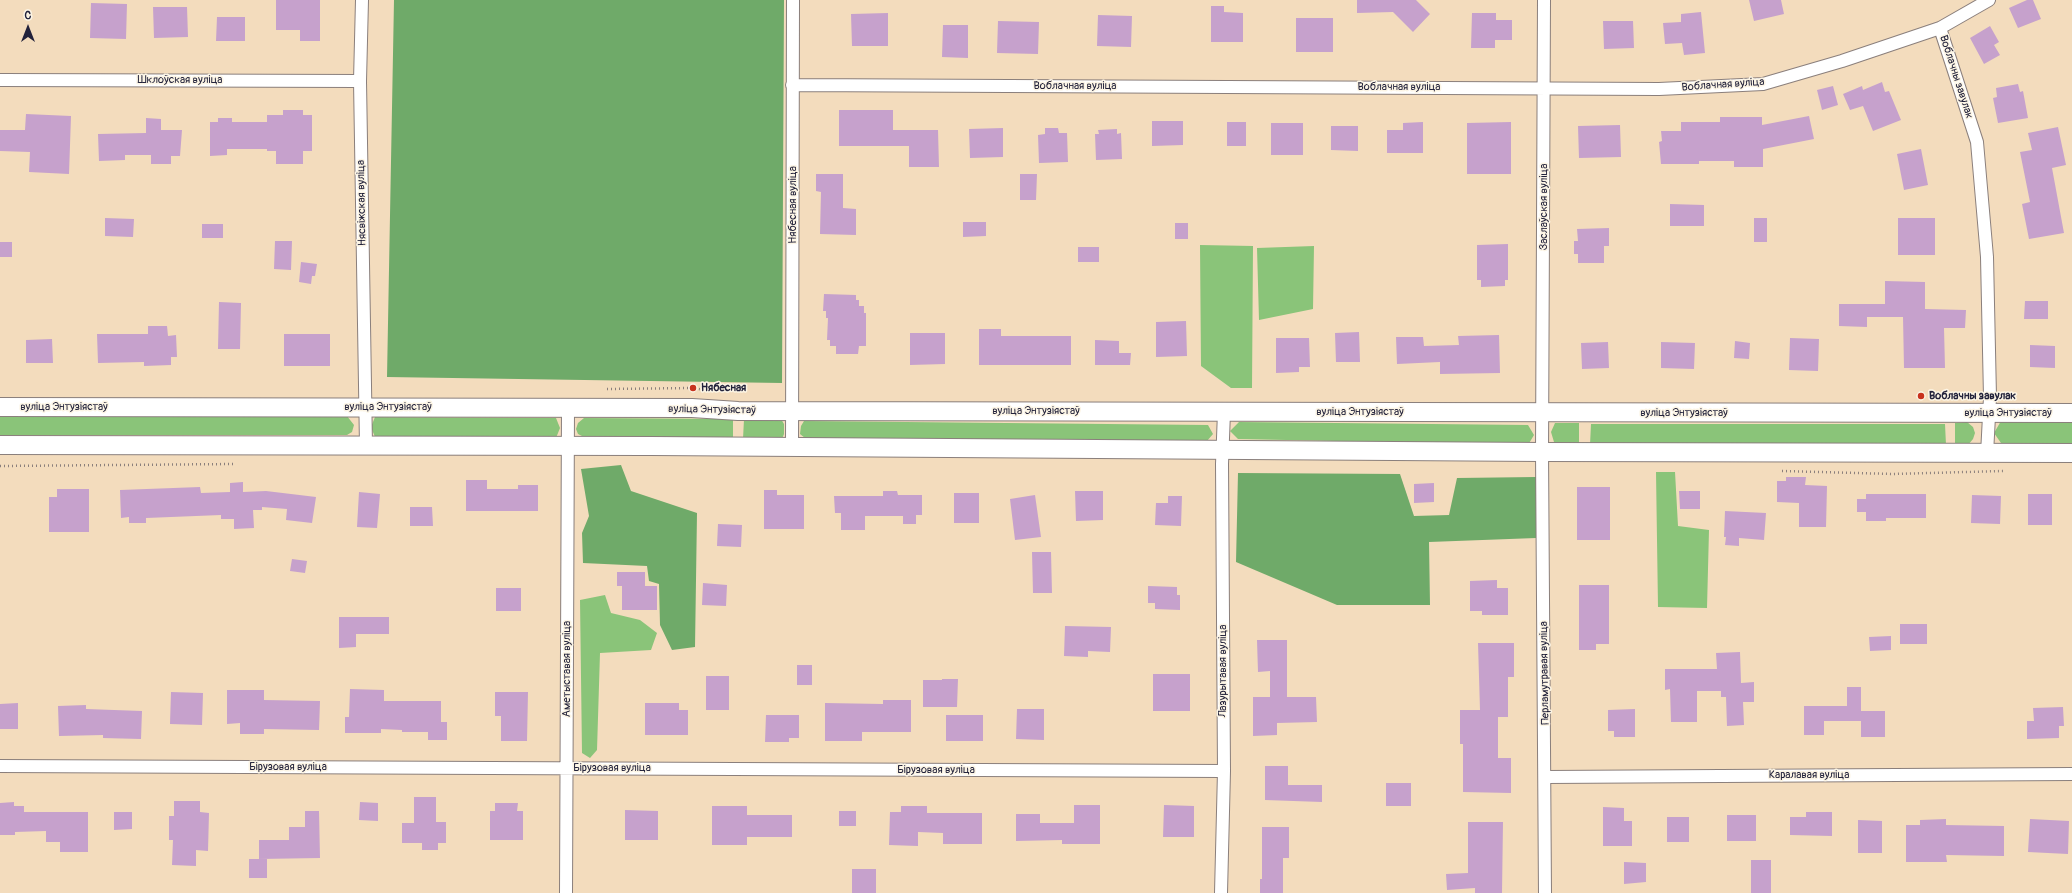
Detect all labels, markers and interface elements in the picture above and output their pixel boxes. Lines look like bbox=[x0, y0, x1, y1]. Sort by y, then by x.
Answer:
north arrow bbox=[8, 8, 48, 48]
text: С bbox=[25, 9, 31, 22]
street label: Воблачны завулак bbox=[1936, 34, 1976, 120]
street label: Шклоўская вуліца bbox=[138, 73, 222, 87]
street label: Воблачная вуліца bbox=[1681, 76, 1765, 94]
street label: Воблачная вуліца bbox=[1034, 79, 1116, 93]
street label: Воблачная вуліца bbox=[1358, 80, 1440, 94]
street label: Нясвіжская вуліца bbox=[355, 160, 369, 246]
street label: Заслаўская вуліца bbox=[1537, 164, 1551, 250]
street label: Нябесная вуліца bbox=[786, 166, 800, 244]
place label: Нябесная bbox=[701, 381, 746, 395]
marker: Нябесная bbox=[688, 383, 698, 393]
place label: Воблачны завулак bbox=[1929, 389, 2016, 403]
marker: Воблачны завулак bbox=[1916, 391, 1926, 401]
street label: вуліца Энтузіястаў bbox=[20, 400, 108, 414]
street label: вуліца Энтузіястаў bbox=[344, 400, 432, 414]
street label: вуліца Энтузіястаў bbox=[668, 403, 756, 417]
street label: вуліца Энтузіястаў bbox=[992, 404, 1080, 418]
street label: вуліца Энтузіястаў bbox=[1316, 405, 1404, 419]
street label: вуліца Энтузіястаў bbox=[1640, 406, 1728, 420]
street label: вуліца Энтузіястаў bbox=[1964, 406, 2052, 420]
street label: Аметыставая вуліца bbox=[560, 621, 574, 717]
street label: Перламутравая вуліца bbox=[1537, 621, 1553, 725]
street label: Лазурытавая вуліца bbox=[1216, 625, 1230, 717]
street label: Бірузовая вуліца bbox=[249, 760, 327, 774]
street label: Бірузовая вуліца bbox=[573, 761, 651, 775]
street label: Бірузовая вуліца bbox=[897, 763, 975, 777]
street label: Каралавая вуліца bbox=[1769, 768, 1849, 782]

